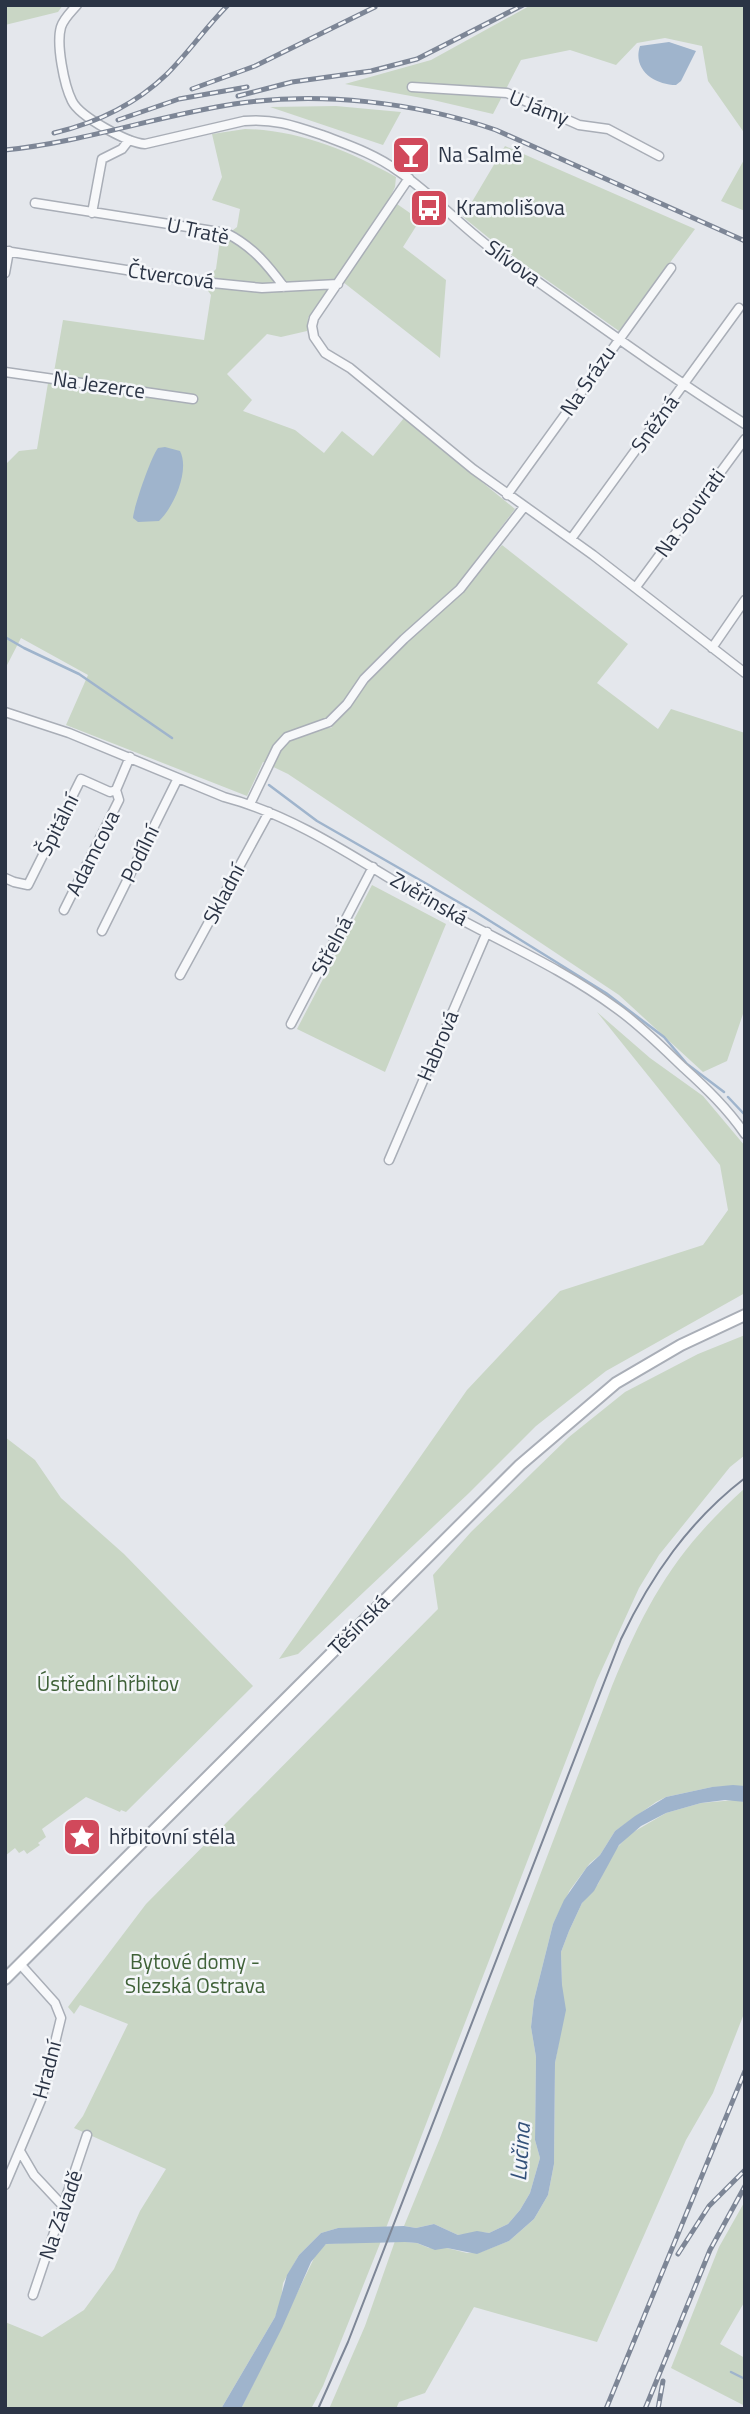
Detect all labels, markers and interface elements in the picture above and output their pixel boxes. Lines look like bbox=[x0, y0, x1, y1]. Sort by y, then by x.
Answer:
street label: U Jámy bbox=[504, 81, 574, 134]
bar icon: Na Salmě bbox=[390, 134, 432, 176]
place label: Na Salmě bbox=[438, 138, 522, 170]
bus stop icon: Kramolišova bbox=[408, 187, 450, 229]
place label: Kramolišova bbox=[456, 191, 565, 223]
street label: U Tratě bbox=[164, 208, 232, 252]
street label: Slívova bbox=[479, 231, 548, 294]
street label: Čtvercová bbox=[126, 253, 217, 297]
street label: Na Srázu bbox=[551, 339, 623, 422]
street label: Na Jezerce bbox=[51, 362, 147, 406]
street label: Sněžná bbox=[622, 387, 686, 459]
street label: Na Souvrati bbox=[646, 461, 732, 563]
street label: Špitální bbox=[28, 787, 87, 861]
street label: Adamcova bbox=[57, 804, 127, 901]
street label: Podílní bbox=[112, 818, 167, 888]
street label: Skladní bbox=[194, 857, 253, 929]
street label: Zvěřinská bbox=[385, 863, 475, 933]
street label: Střelná bbox=[302, 910, 360, 981]
street label: Habrová bbox=[408, 1005, 466, 1086]
street label: Těšínská bbox=[320, 1586, 397, 1662]
park label: Ústřední hřbitov bbox=[37, 1667, 179, 1699]
place icon: hřbitovní stéla bbox=[61, 1816, 103, 1858]
place label: hřbitovní stéla bbox=[109, 1820, 236, 1852]
park label: Bytové domy - Slezská Ostrava bbox=[125, 1945, 266, 2001]
street label: Hradní bbox=[23, 2036, 69, 2102]
water label: Lučina bbox=[500, 2120, 539, 2182]
street label: Na Závadě bbox=[30, 2165, 90, 2264]

